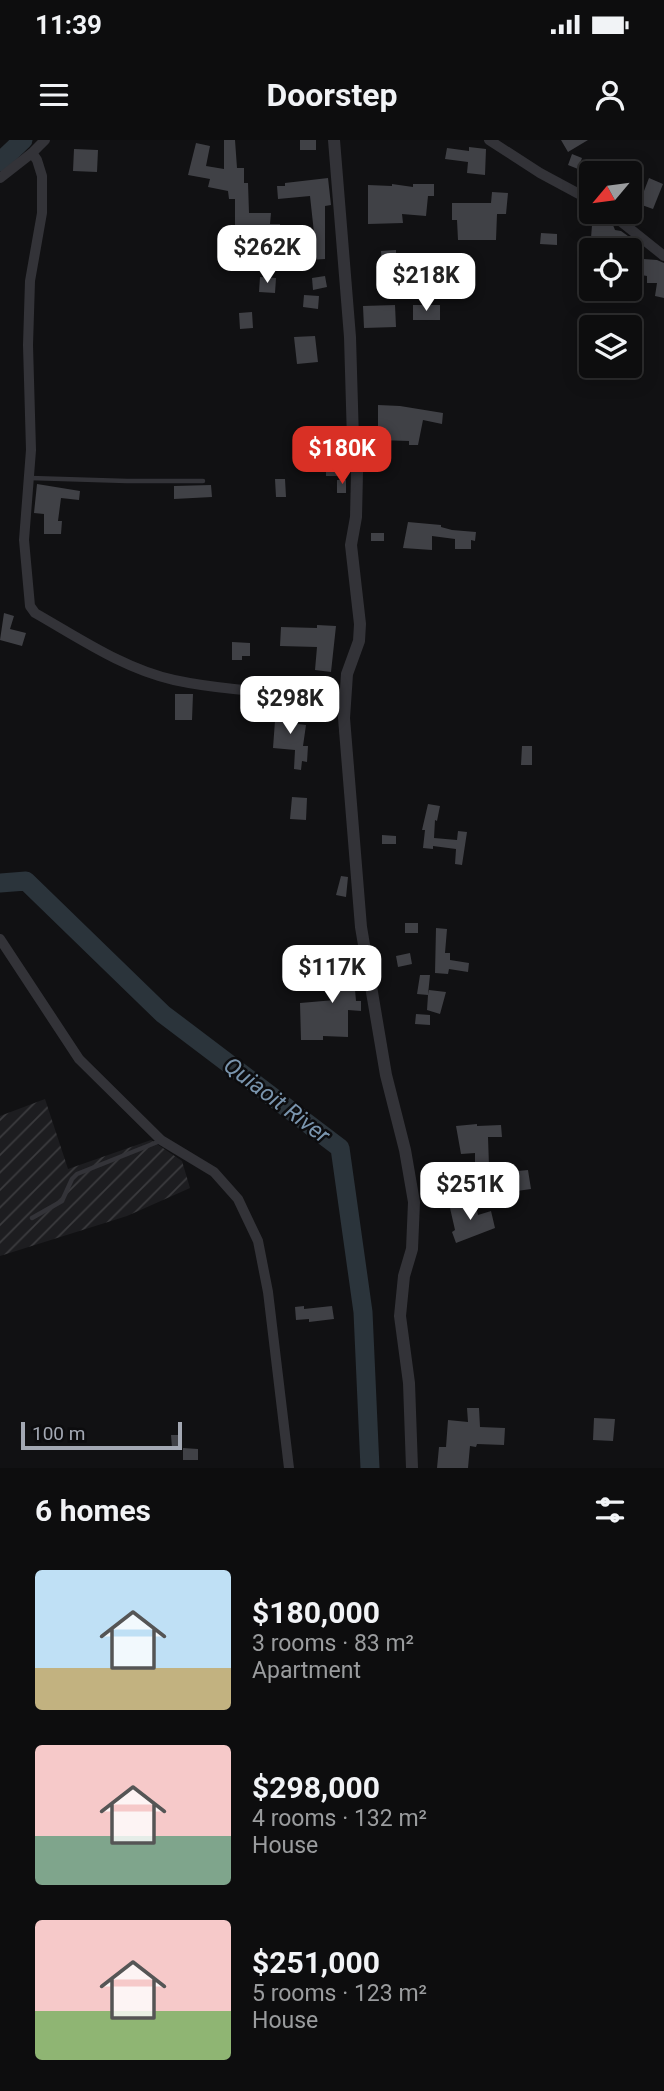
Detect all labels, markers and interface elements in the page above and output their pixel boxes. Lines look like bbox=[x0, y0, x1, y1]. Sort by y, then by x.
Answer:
text: 11:39 bbox=[35, 10, 102, 40]
icon: menu bbox=[35, 76, 73, 114]
text: Doorstep bbox=[266, 76, 398, 114]
icon: person bbox=[591, 76, 629, 114]
north arrow bbox=[579, 161, 642, 224]
map controls bbox=[579, 161, 642, 378]
pin: $262K bbox=[218, 226, 316, 285]
text: $262K bbox=[233, 234, 301, 261]
button: locate bbox=[579, 238, 642, 301]
pin: $218K bbox=[377, 254, 475, 313]
text: $218K bbox=[392, 262, 460, 289]
button: layers bbox=[579, 315, 642, 378]
pin: $180K bbox=[293, 426, 391, 486]
text: $180K bbox=[308, 435, 376, 462]
pin: $298K bbox=[241, 676, 339, 736]
text: $298K bbox=[256, 685, 324, 712]
pin: $117K bbox=[283, 946, 381, 1005]
text: $117K bbox=[298, 954, 366, 981]
water label: Quiaoit River bbox=[218, 1052, 336, 1150]
pin: $251K bbox=[421, 1163, 519, 1222]
text: $251K bbox=[436, 1171, 504, 1198]
scale bar bbox=[21, 1419, 182, 1451]
text: 100 m bbox=[32, 1422, 85, 1445]
icon: filters bbox=[591, 1491, 629, 1529]
text: 6 homes bbox=[35, 1493, 151, 1528]
text: $180,000 bbox=[252, 1595, 380, 1630]
icon: home bbox=[91, 1598, 175, 1682]
text: 3 rooms · 83 m² bbox=[252, 1630, 414, 1657]
text: Apartment bbox=[252, 1657, 361, 1684]
text: $298,000 bbox=[252, 1770, 380, 1805]
icon: home bbox=[91, 1773, 175, 1857]
text: 4 rooms · 132 m² bbox=[252, 1805, 427, 1832]
text: House bbox=[252, 1832, 318, 1859]
text: $251,000 bbox=[252, 1945, 380, 1980]
icon: home bbox=[91, 1948, 175, 2032]
text: 5 rooms · 123 m² bbox=[252, 1980, 427, 2007]
text: House bbox=[252, 2007, 318, 2034]

